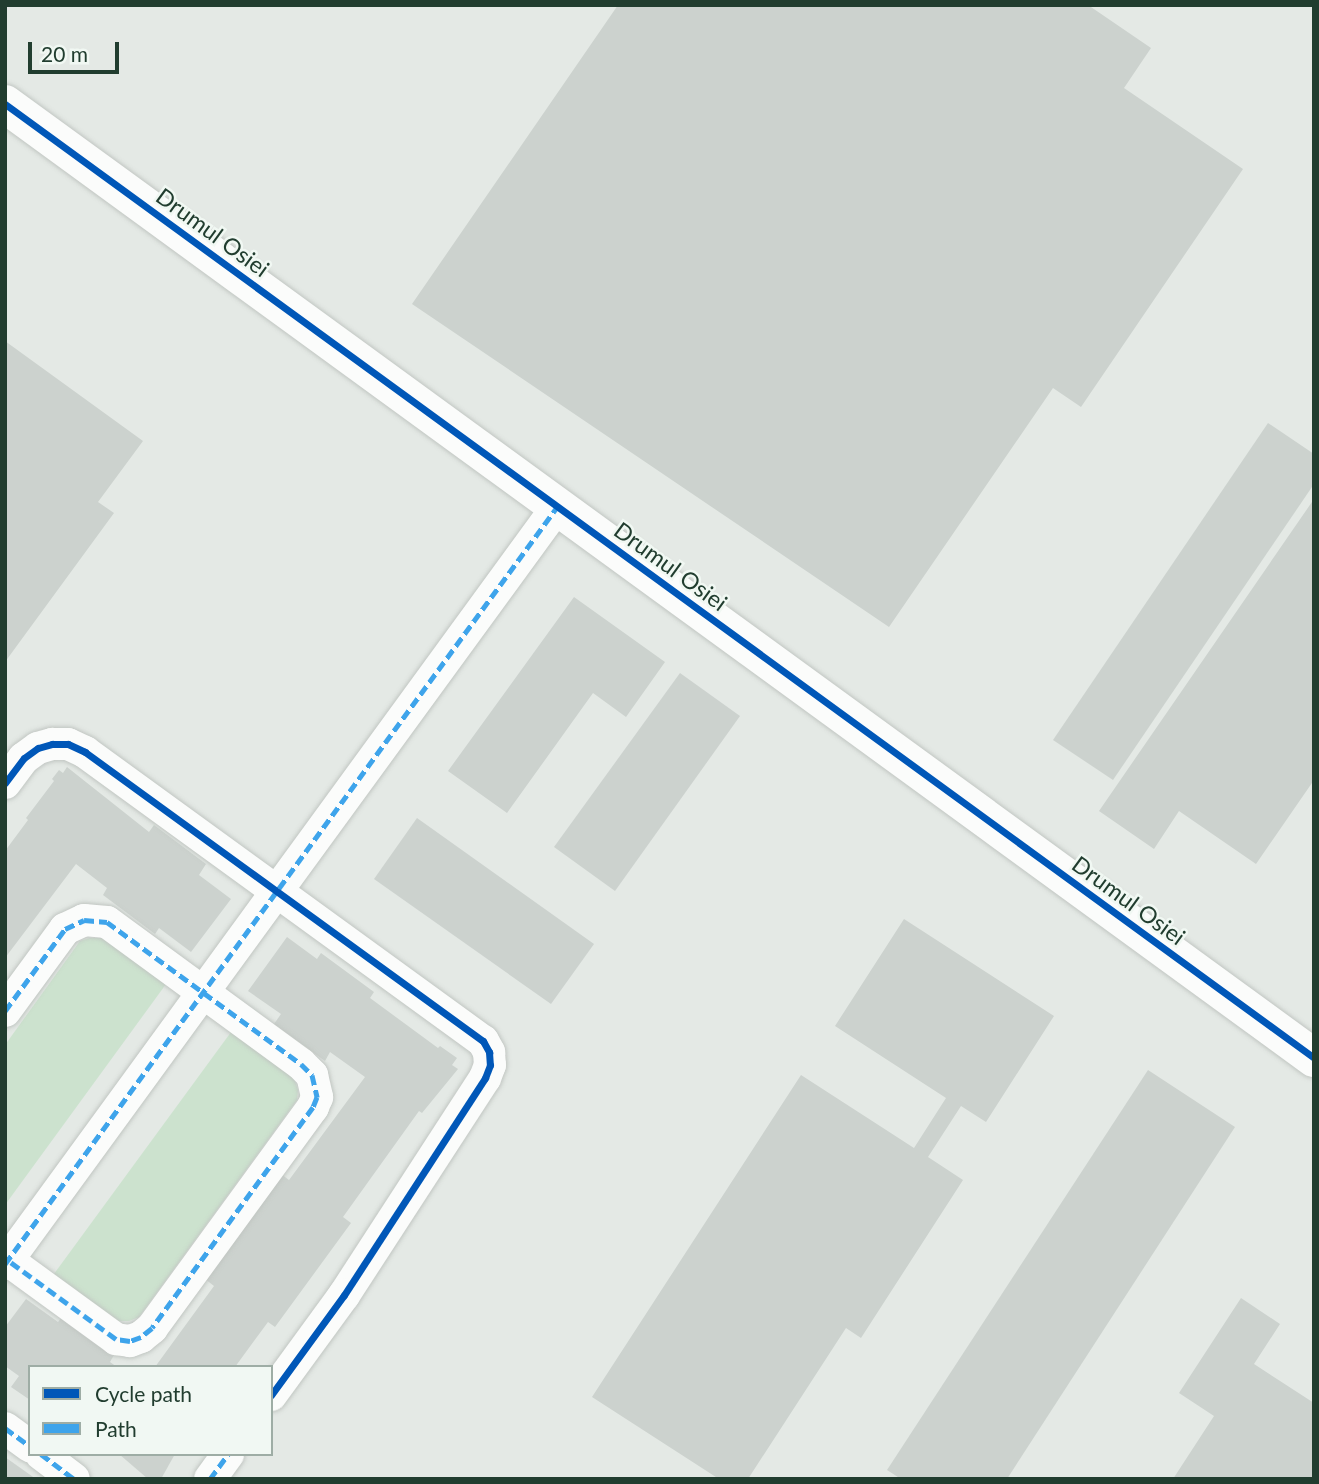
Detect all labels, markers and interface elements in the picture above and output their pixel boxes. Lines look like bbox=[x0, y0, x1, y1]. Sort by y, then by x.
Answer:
scale bar bbox=[32, 28, 122, 72]
text: 20 m bbox=[41, 41, 88, 66]
street label: Drumul Osiei bbox=[151, 182, 275, 282]
street label: Drumul Osiei bbox=[609, 516, 733, 616]
street label: Drumul Osiei bbox=[1067, 850, 1191, 950]
legend bbox=[28, 1365, 273, 1456]
text: Cycle path bbox=[95, 1381, 192, 1406]
text: Path bbox=[95, 1416, 137, 1441]

